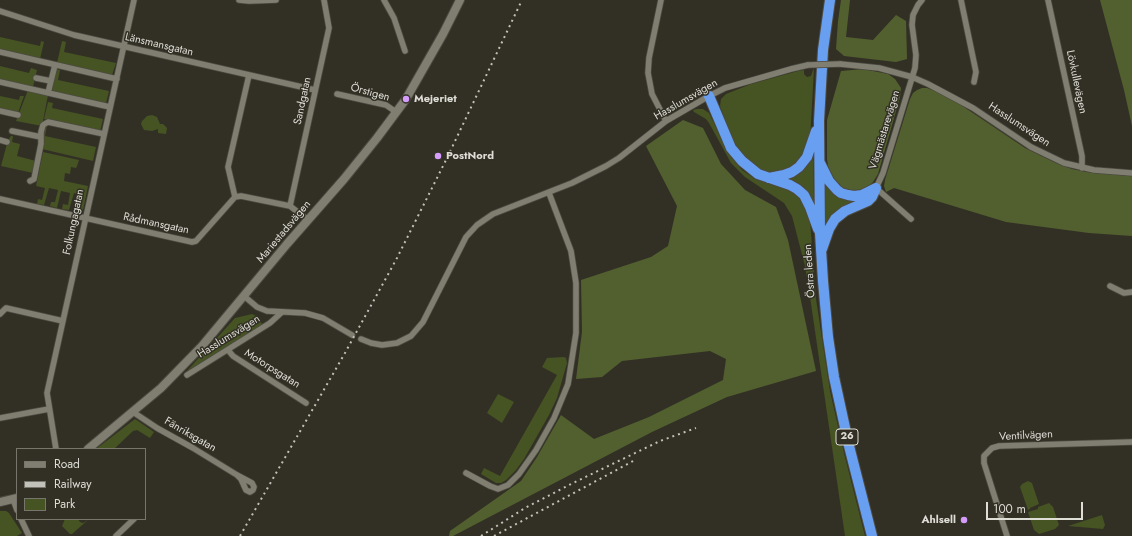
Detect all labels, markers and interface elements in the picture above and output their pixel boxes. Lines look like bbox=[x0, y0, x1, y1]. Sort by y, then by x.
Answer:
street label: Länsmansgatan bbox=[123, 31, 195, 59]
street label: Lövkullevägen bbox=[1063, 49, 1089, 115]
street label: Sandgatan bbox=[291, 76, 315, 126]
street label: Hasslumsvägen bbox=[652, 76, 720, 124]
street label: Örstigen bbox=[349, 81, 391, 105]
street label: Vägmästarevägen bbox=[867, 89, 903, 171]
place label: Mejeriet bbox=[414, 92, 457, 106]
marker: Mejeriet bbox=[401, 94, 411, 104]
street label: Hasslumsvägen bbox=[986, 100, 1052, 150]
place label: PostNord bbox=[446, 149, 494, 163]
marker: PostNord bbox=[433, 151, 443, 161]
street label: Folkungagatan bbox=[61, 188, 87, 256]
street label: Mariestadsvägen bbox=[254, 198, 314, 266]
street label: Rådmansgatan bbox=[122, 211, 190, 237]
street label: Östra leden bbox=[802, 244, 818, 298]
street label: Hasslumsvägen bbox=[195, 313, 263, 361]
street label: Motorpsgatan bbox=[242, 347, 302, 391]
street label: Fänriksgatan bbox=[162, 415, 218, 455]
street label: Ventilvägen bbox=[999, 428, 1053, 444]
road number: 26 bbox=[836, 429, 858, 445]
legend bbox=[16, 448, 146, 520]
text: Road bbox=[54, 455, 80, 473]
text: Railway bbox=[54, 475, 92, 493]
scale bar bbox=[988, 494, 1085, 520]
text: Park bbox=[54, 495, 75, 513]
text: 100 m bbox=[993, 500, 1026, 518]
place label: Ahlsell bbox=[921, 513, 956, 527]
marker: Ahlsell bbox=[959, 515, 969, 525]

